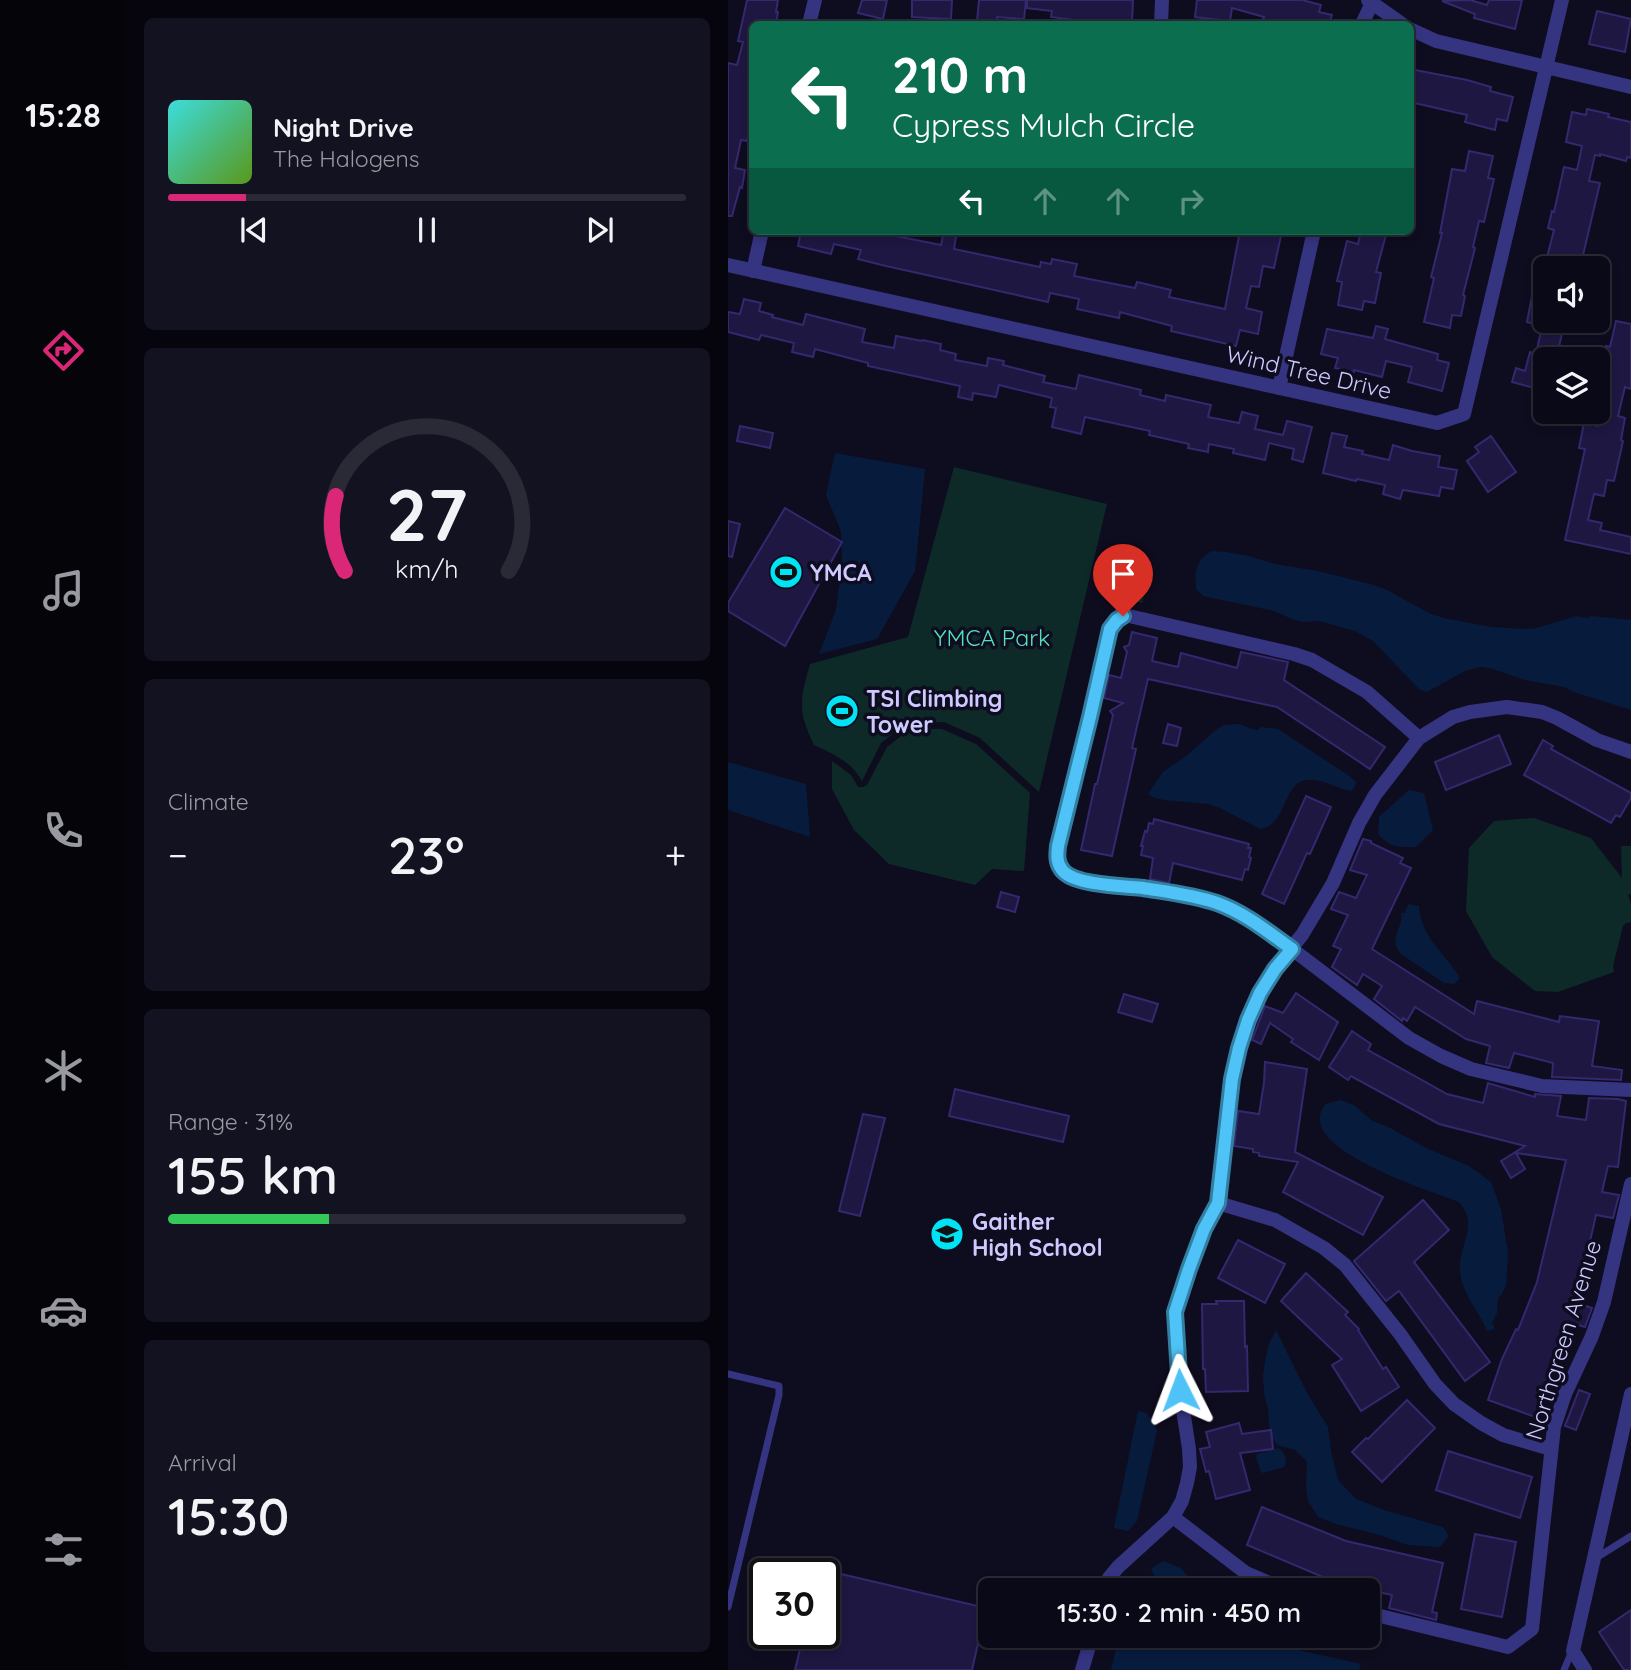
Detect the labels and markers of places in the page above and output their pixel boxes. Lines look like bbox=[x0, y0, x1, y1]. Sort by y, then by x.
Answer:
pin bbox=[1093, 544, 1153, 616]
sports icon: YMCA bbox=[767, 553, 805, 591]
place label: YMCA bbox=[810, 558, 872, 587]
place label: TSI Climbing Tower bbox=[866, 684, 1002, 739]
sports icon: TSI Climbing Tower bbox=[823, 692, 861, 730]
place label: Gaither High School bbox=[972, 1207, 1103, 1262]
school or university icon: Gaither High School bbox=[928, 1215, 966, 1253]

